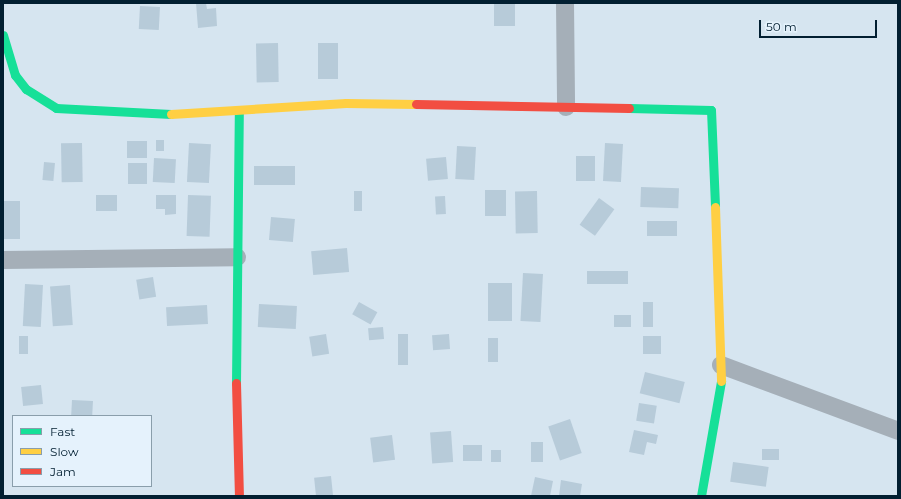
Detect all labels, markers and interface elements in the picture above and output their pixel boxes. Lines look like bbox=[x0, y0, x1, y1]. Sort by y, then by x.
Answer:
scale bar bbox=[761, 12, 879, 38]
text: 50 m bbox=[766, 19, 797, 34]
legend bbox=[12, 415, 152, 487]
text: Fast bbox=[50, 424, 75, 439]
text: Slow bbox=[50, 444, 79, 459]
text: Jam bbox=[50, 464, 76, 479]

